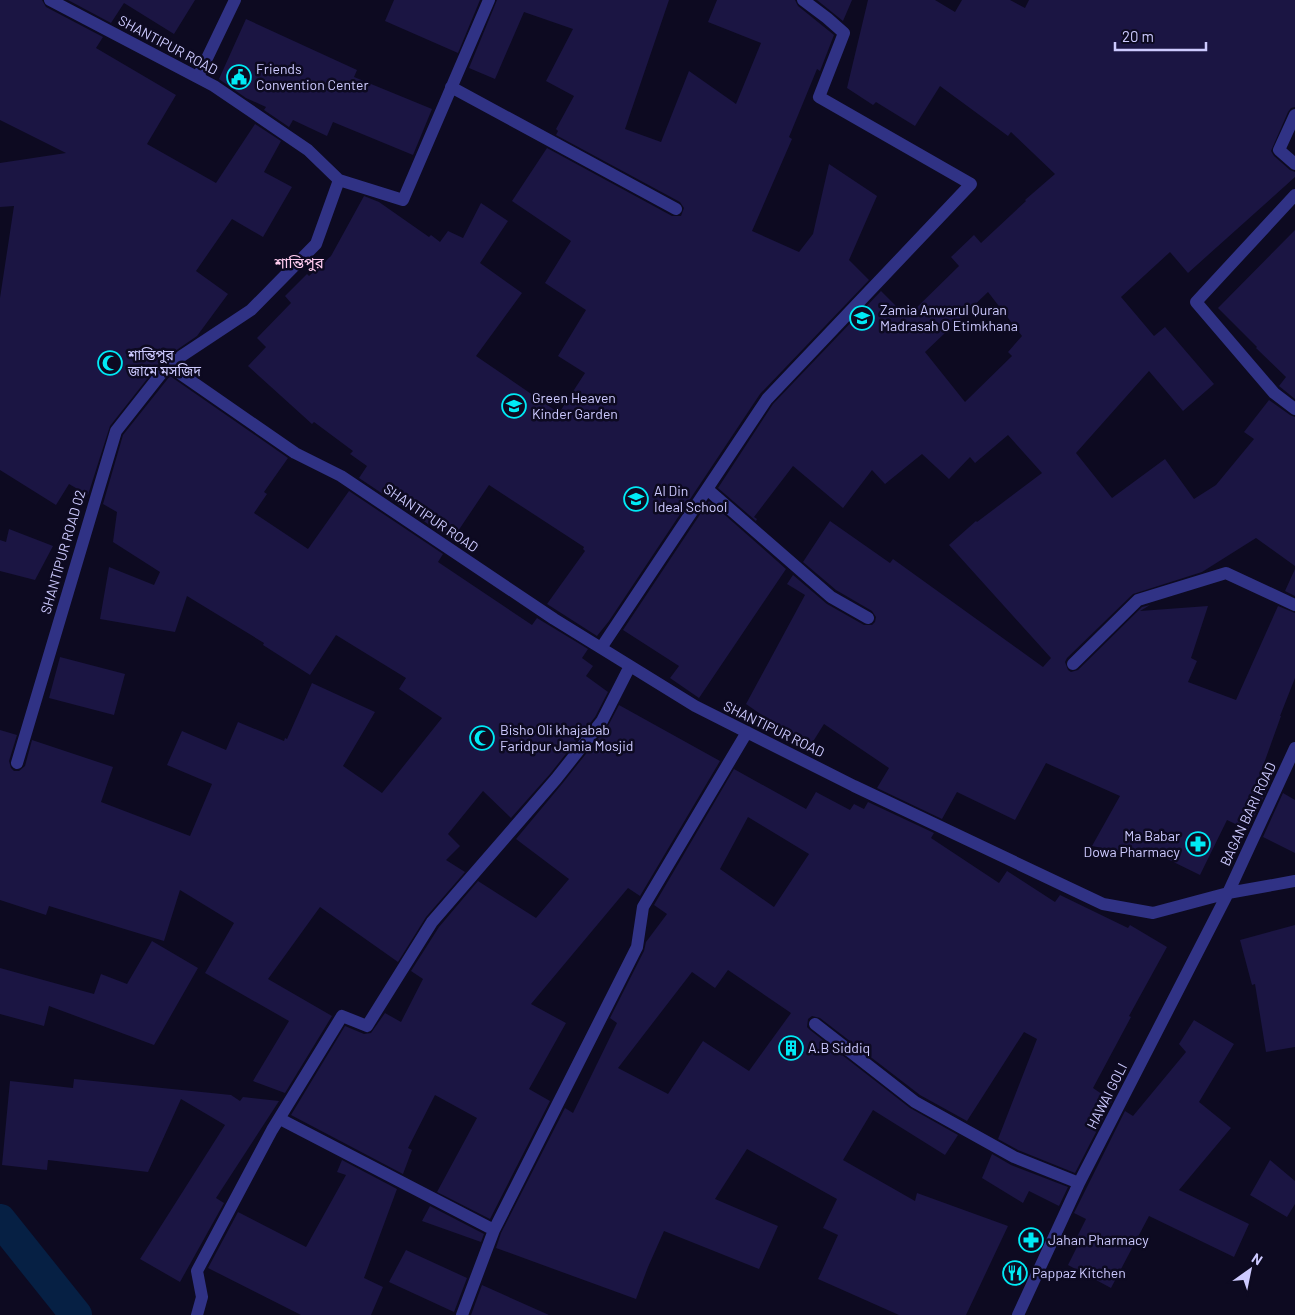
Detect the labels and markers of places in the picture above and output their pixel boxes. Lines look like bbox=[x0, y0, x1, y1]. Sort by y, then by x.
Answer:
place label: Friends Convention Center bbox=[256, 60, 369, 93]
public building icon: Friends Convention Center bbox=[226, 64, 252, 90]
place label: Zamia Anwarul Quran Madrasah O Etimkhana bbox=[880, 301, 1018, 334]
school or university icon: Zamia Anwarul Quran Madrasah O Etimkhana bbox=[849, 305, 875, 331]
place label: শান্তিপুর জামে মসজিদ bbox=[127, 346, 201, 379]
mosque icon: শান্তিপুর জামে মসজিদ bbox=[97, 350, 123, 376]
place label: Green Heaven Kinder Garden bbox=[532, 389, 618, 422]
school or university icon: Green Heaven Kinder Garden bbox=[501, 393, 527, 419]
place label: Al Din Ideal School bbox=[654, 482, 727, 515]
school or university icon: Al Din Ideal School bbox=[623, 486, 649, 512]
place label: Bisho Oli khajabab Faridpur Jamia Mosjid bbox=[500, 721, 633, 754]
mosque icon: Bisho Oli khajabab Faridpur Jamia Mosjid bbox=[469, 725, 495, 751]
place label: Ma Babar Dowa Pharmacy bbox=[1084, 827, 1181, 860]
pharmacy icon: Ma Babar Dowa Pharmacy bbox=[1185, 831, 1211, 857]
building icon: A.B Siddiq bbox=[778, 1035, 804, 1061]
place label: A.B Siddiq bbox=[808, 1039, 870, 1056]
pharmacy icon: Jahan Pharmacy bbox=[1018, 1227, 1044, 1253]
place label: Jahan Pharmacy bbox=[1048, 1231, 1149, 1248]
restaurant icon: Pappaz Kitchen bbox=[1002, 1260, 1028, 1286]
place label: Pappaz Kitchen bbox=[1032, 1264, 1126, 1281]

